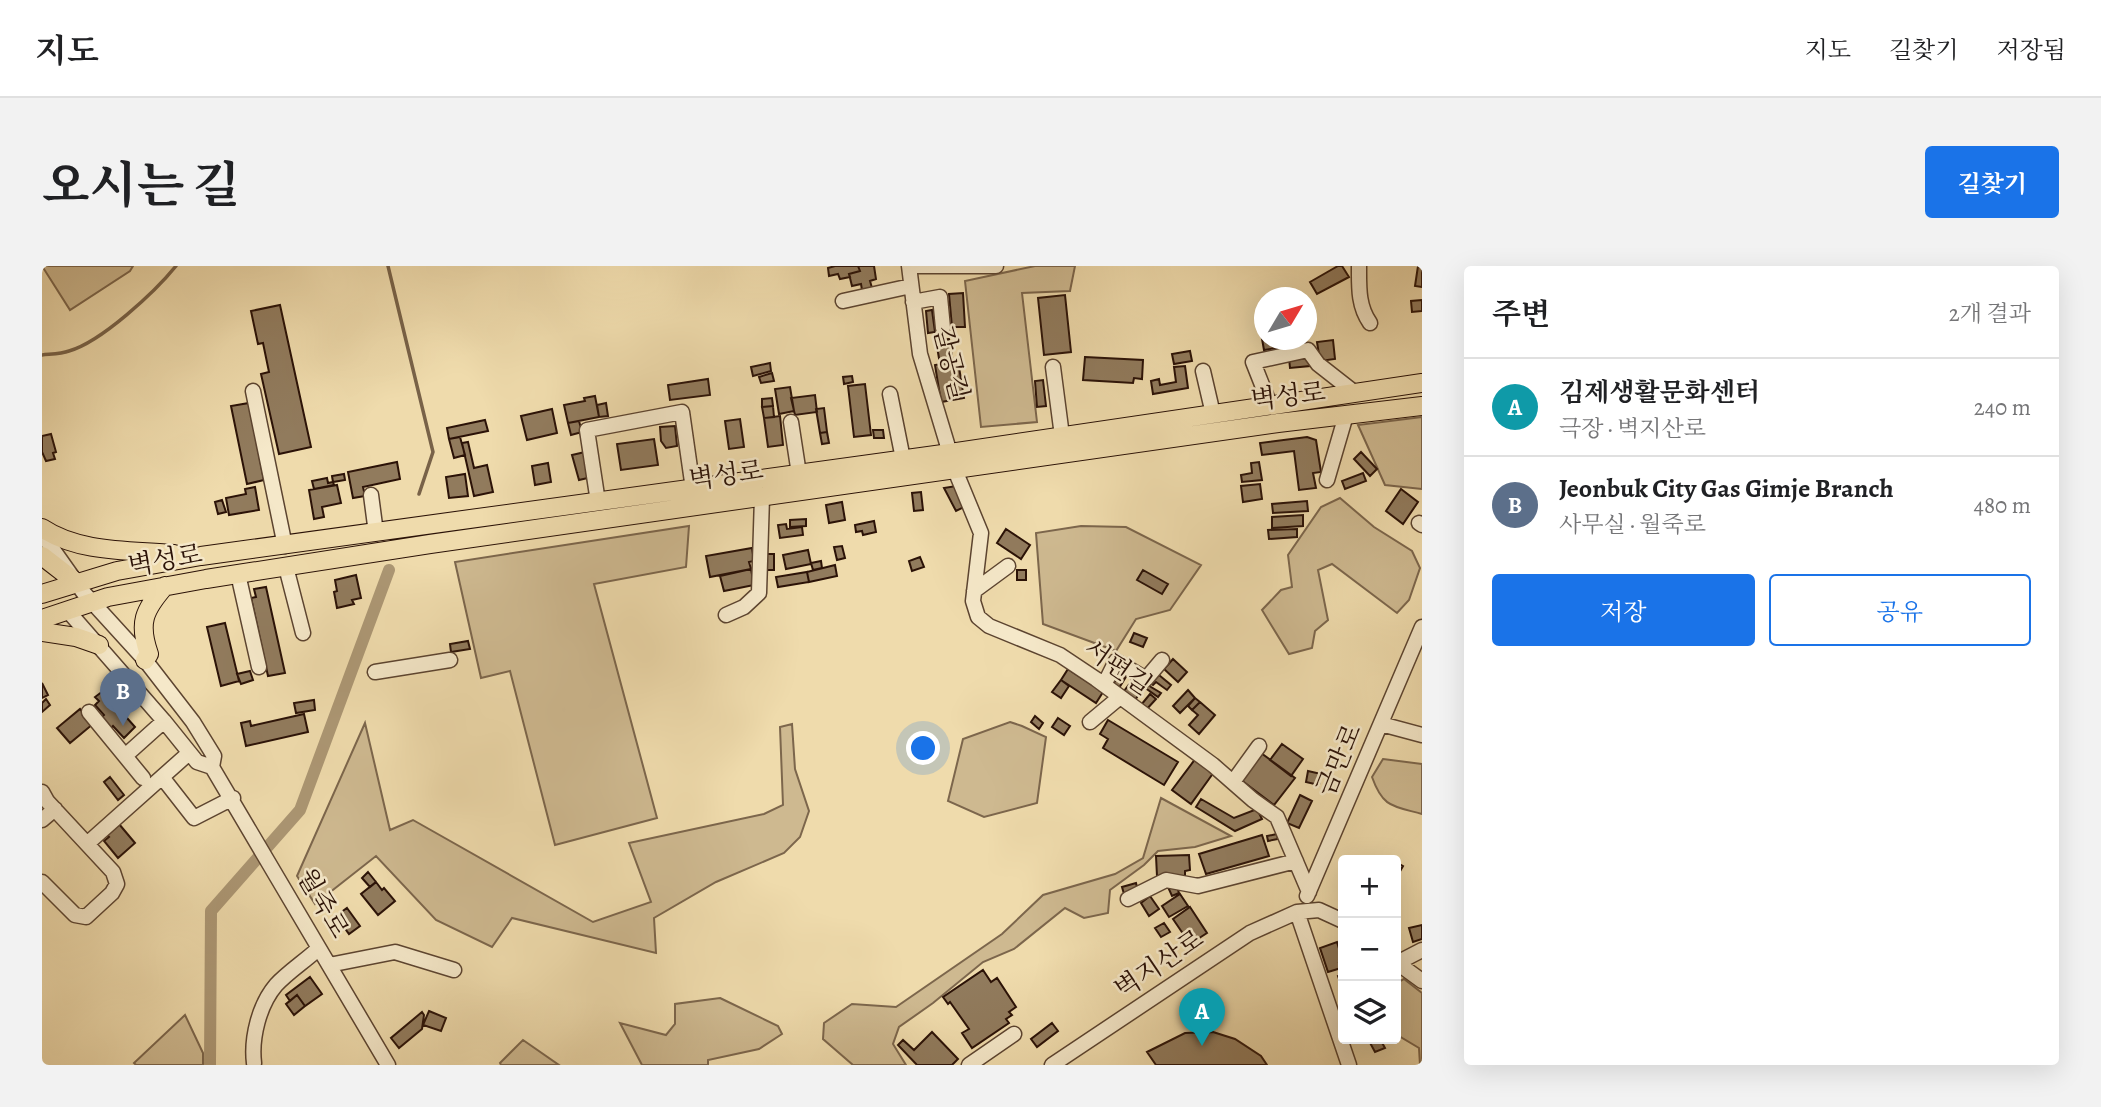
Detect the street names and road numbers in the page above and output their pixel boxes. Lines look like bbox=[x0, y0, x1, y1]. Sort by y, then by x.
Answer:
street label: 갈공길 bbox=[925, 322, 977, 404]
street label: 벽성로 bbox=[1248, 374, 1328, 418]
street label: 벽성로 bbox=[686, 452, 766, 498]
street label: 벽성로 bbox=[125, 536, 205, 584]
street label: 서편길 bbox=[1077, 631, 1159, 703]
street label: 금만로 bbox=[1308, 718, 1370, 802]
street label: 월죽로 bbox=[289, 862, 357, 944]
street label: 벽지산로 bbox=[1108, 921, 1210, 1007]

